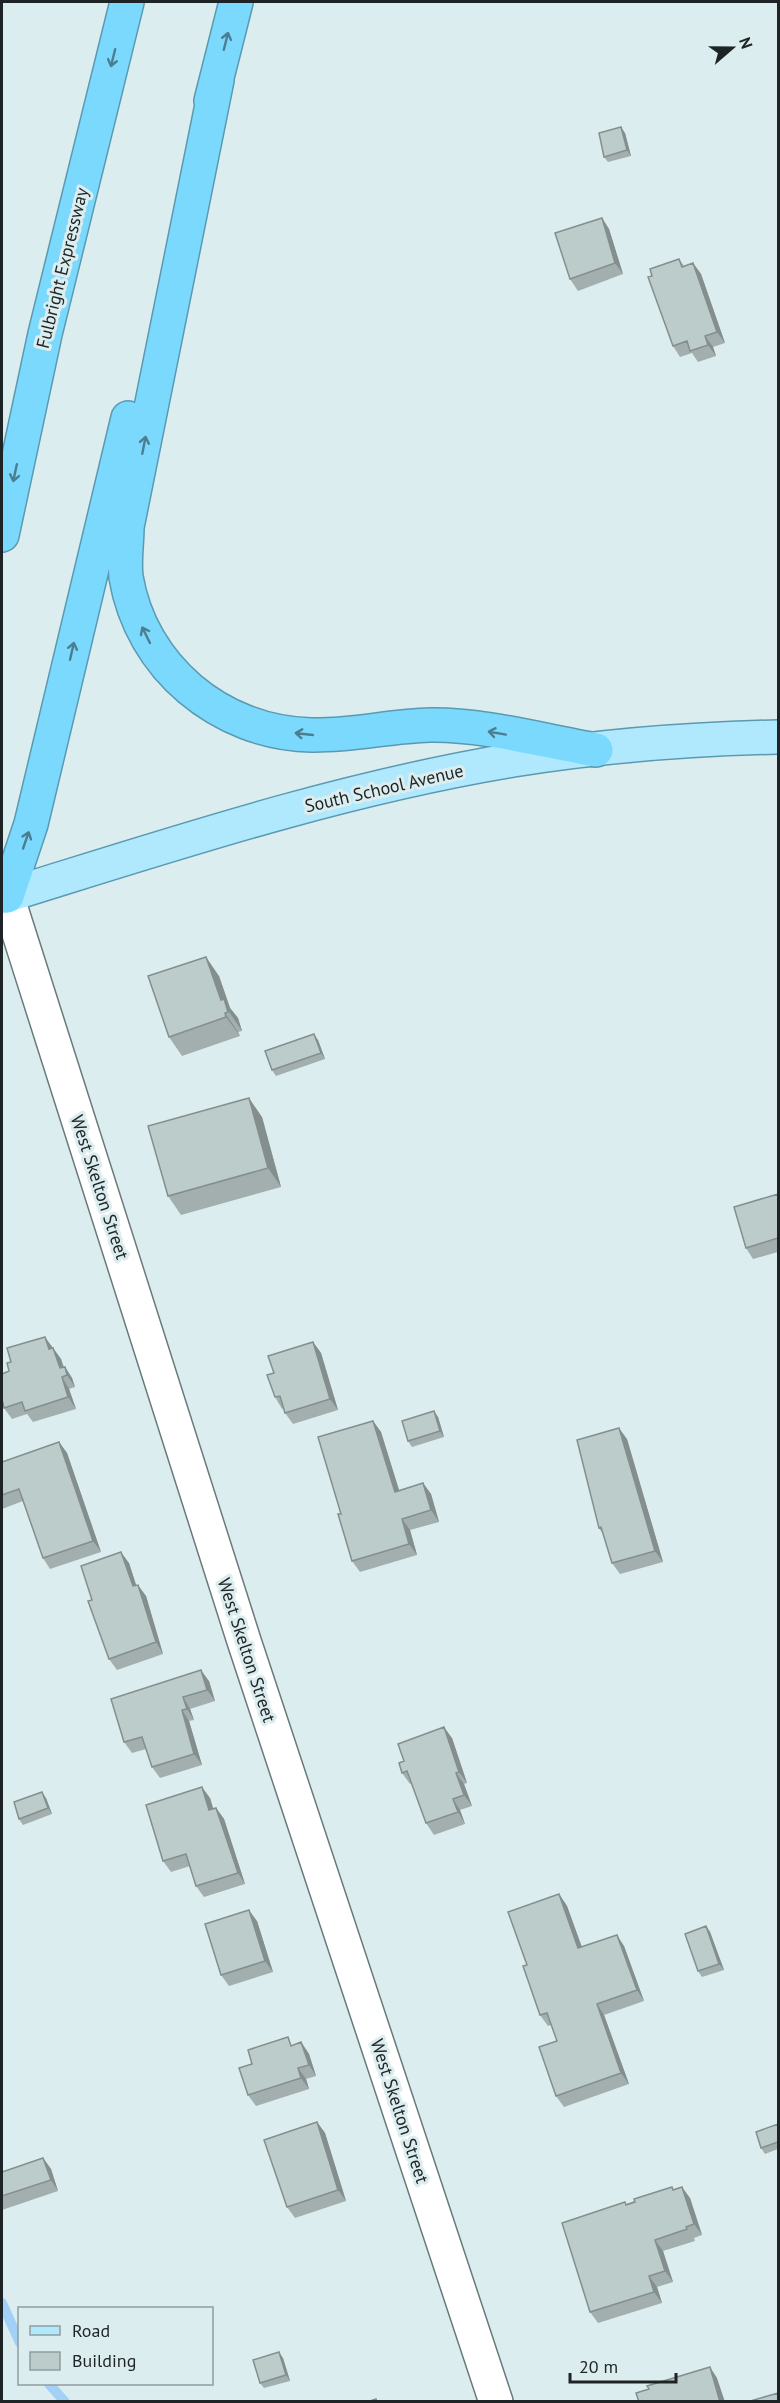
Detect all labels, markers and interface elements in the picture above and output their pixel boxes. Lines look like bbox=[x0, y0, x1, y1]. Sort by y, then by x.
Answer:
north arrow bbox=[702, 18, 762, 78]
one-way arrow bbox=[221, 31, 233, 50]
text: N bbox=[735, 35, 757, 51]
one-way arrow bbox=[107, 48, 118, 67]
street label: Fulbright Expressway bbox=[31, 185, 93, 351]
one-way arrow bbox=[138, 436, 150, 455]
one-way arrow bbox=[9, 463, 20, 482]
one-way arrow bbox=[139, 627, 151, 645]
one-way arrow bbox=[67, 642, 78, 661]
one-way arrow bbox=[488, 727, 508, 738]
one-way arrow bbox=[294, 728, 314, 739]
street label: South School Avenue bbox=[302, 759, 466, 817]
one-way arrow bbox=[21, 831, 32, 850]
street label: West Skelton Street bbox=[66, 1112, 134, 1262]
street label: West Skelton Street bbox=[213, 1575, 281, 1725]
street label: West Skelton Street bbox=[366, 2036, 434, 2186]
legend bbox=[18, 2307, 213, 2385]
text: Road bbox=[72, 2319, 110, 2342]
scale bar bbox=[570, 2346, 676, 2384]
text: Building bbox=[72, 2349, 136, 2372]
text: 20 m bbox=[579, 2355, 618, 2378]

